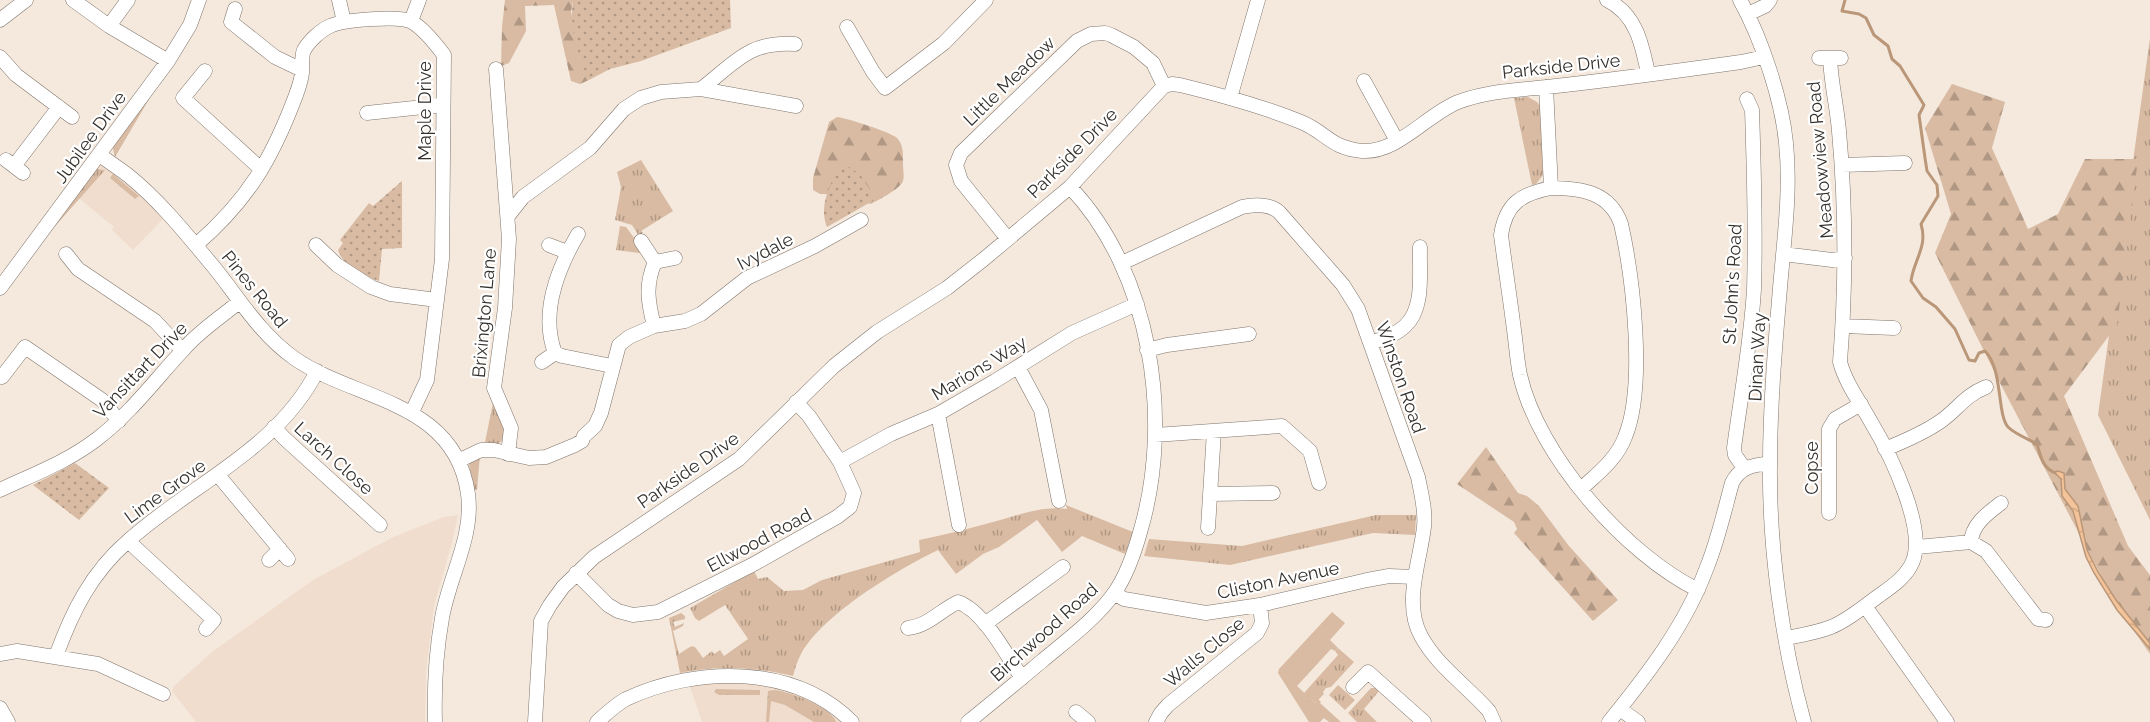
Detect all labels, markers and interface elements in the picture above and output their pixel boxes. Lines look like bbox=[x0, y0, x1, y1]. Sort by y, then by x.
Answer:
street label: Little Meadow bbox=[959, 32, 1059, 130]
street label: Parkside Drive bbox=[1501, 49, 1622, 83]
street label: Maple Drive bbox=[414, 61, 435, 161]
street label: Meadowview Road bbox=[1803, 80, 1837, 240]
street label: Jubilee Drive bbox=[50, 87, 130, 187]
street label: Parkside Drive bbox=[1023, 103, 1122, 202]
street label: St John's Road bbox=[1718, 223, 1746, 345]
street label: Ivydale bbox=[734, 228, 797, 274]
street label: Pines Road bbox=[218, 246, 292, 332]
street label: Brixington Lane bbox=[468, 247, 500, 379]
street label: Dinan Way bbox=[1744, 312, 1770, 402]
street label: Vansittart Drive bbox=[89, 317, 192, 423]
street label: Winston Road bbox=[1372, 318, 1430, 436]
street label: Marions Way bbox=[928, 331, 1030, 404]
street label: Larch Close bbox=[290, 417, 378, 499]
street label: Parkside Drive bbox=[633, 427, 743, 513]
street label: Copse bbox=[1801, 441, 1822, 495]
street label: Lime Grove bbox=[120, 454, 210, 527]
street label: Ellwood Road bbox=[703, 504, 815, 576]
street label: Cliston Avenue bbox=[1215, 557, 1341, 603]
street label: Birchwood Road bbox=[986, 578, 1102, 686]
street label: Walls Close bbox=[1160, 612, 1249, 692]

